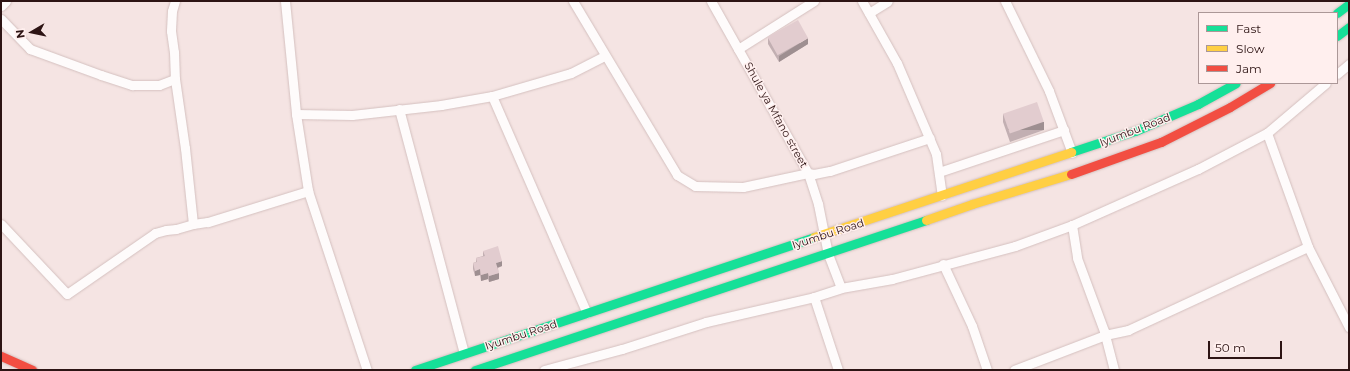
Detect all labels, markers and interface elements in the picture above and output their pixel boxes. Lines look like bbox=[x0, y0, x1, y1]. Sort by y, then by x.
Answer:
north arrow bbox=[12, 12, 52, 52]
legend bbox=[1198, 12, 1338, 84]
text: Fast bbox=[1236, 21, 1261, 36]
text: N bbox=[13, 28, 28, 39]
text: Slow bbox=[1236, 41, 1265, 56]
street label: Shule ya Mfano street bbox=[741, 60, 811, 170]
text: Jam bbox=[1236, 61, 1262, 76]
street label: Iyumbu Road bbox=[1098, 110, 1172, 150]
street label: Iyumbu Road bbox=[790, 216, 866, 252]
street label: Iyumbu Road bbox=[483, 317, 559, 353]
scale bar bbox=[1210, 333, 1284, 359]
text: 50 m bbox=[1215, 340, 1246, 355]

